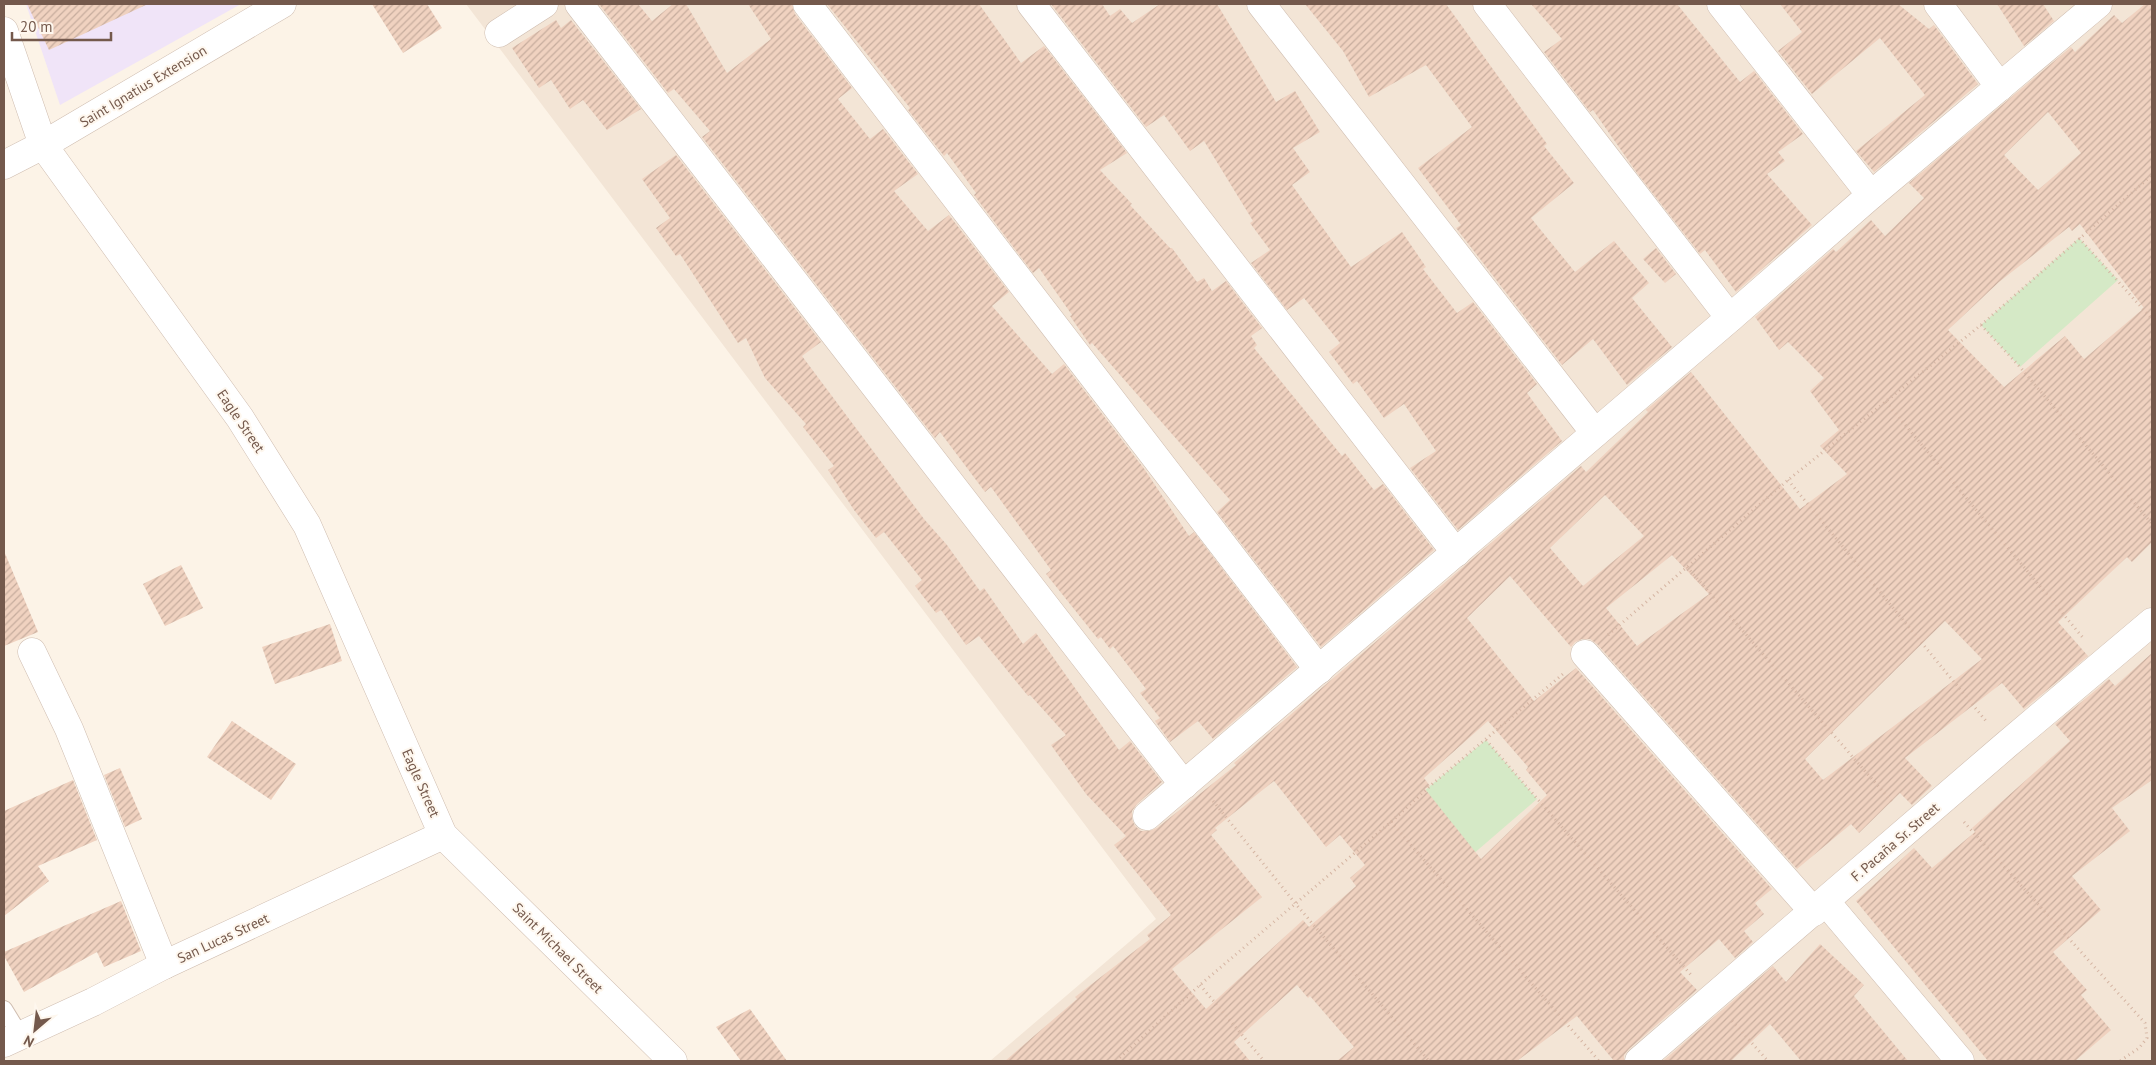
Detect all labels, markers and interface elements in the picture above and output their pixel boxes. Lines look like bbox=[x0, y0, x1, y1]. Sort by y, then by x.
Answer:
scale bar bbox=[12, 10, 111, 42]
text: 20 m bbox=[20, 17, 53, 36]
street label: Saint Ignatius Extension bbox=[76, 41, 210, 131]
street label: Eagle Street bbox=[213, 386, 269, 456]
street label: Eagle Street bbox=[398, 746, 444, 820]
street label: F. Pacaña Sr. Street bbox=[1847, 798, 1943, 885]
street label: Saint Michael Street bbox=[509, 899, 607, 997]
street label: San Lucas Street bbox=[174, 909, 272, 967]
north arrow bbox=[10, 1005, 60, 1055]
text: N bbox=[21, 1031, 37, 1052]

